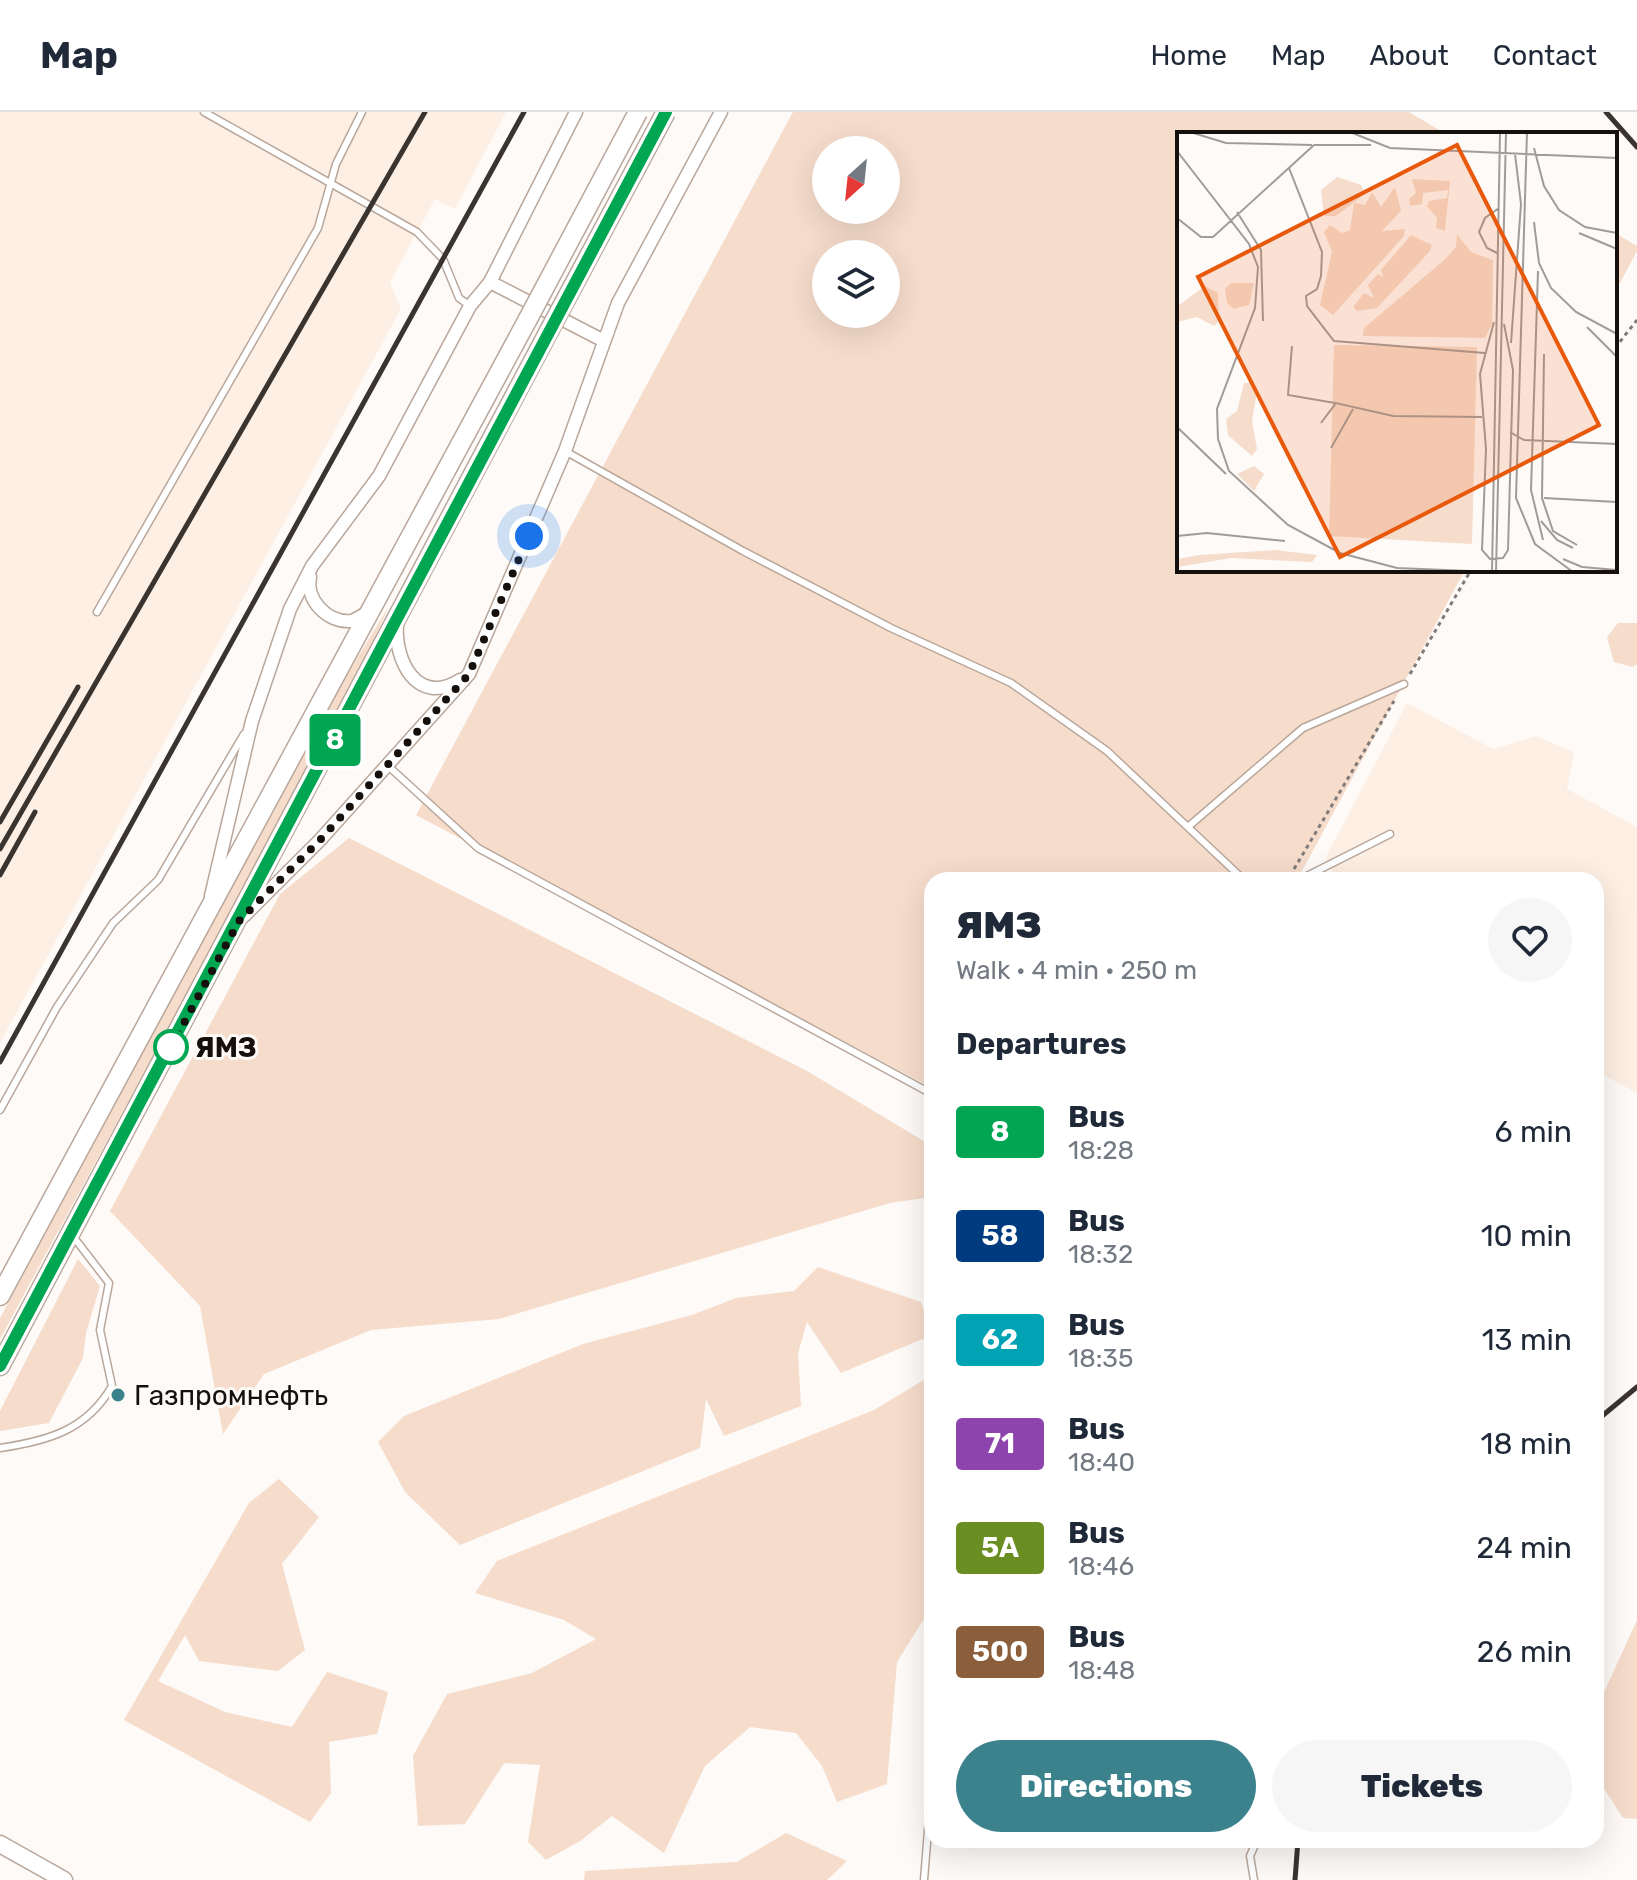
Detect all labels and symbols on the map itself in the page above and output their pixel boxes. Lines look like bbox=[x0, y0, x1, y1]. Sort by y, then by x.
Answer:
inset map bbox=[1177, 132, 1617, 572]
north arrow bbox=[812, 136, 900, 224]
your location bbox=[509, 516, 549, 556]
line badge: 8 bbox=[309, 714, 361, 766]
marker: ЯМЗ bbox=[154, 1030, 188, 1064]
place label: ЯМЗ bbox=[195, 1031, 257, 1064]
place label: Газпромнефть bbox=[134, 1379, 328, 1412]
marker: Газпромнефть bbox=[109, 1386, 127, 1404]

